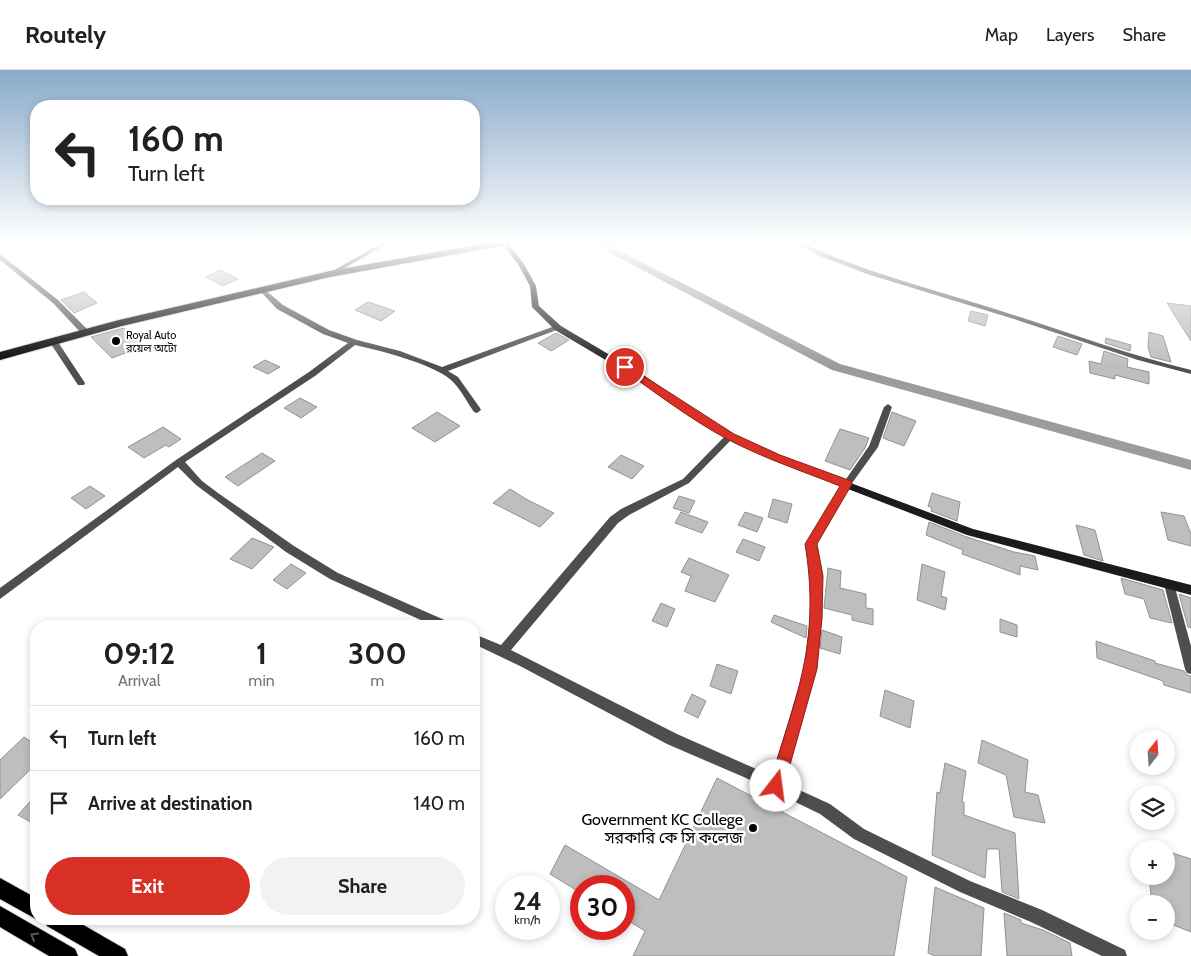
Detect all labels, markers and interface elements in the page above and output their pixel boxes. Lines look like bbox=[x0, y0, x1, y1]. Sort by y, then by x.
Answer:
text: Routely bbox=[25, 20, 106, 49]
text: Map bbox=[985, 24, 1018, 46]
text: Layers bbox=[1046, 24, 1095, 46]
text: Share bbox=[1123, 24, 1166, 46]
text: 160 m bbox=[128, 117, 224, 160]
icon: left bbox=[45, 120, 110, 185]
text: Turn left bbox=[128, 160, 205, 187]
place label: Royal Auto রয়েল অটো bbox=[125, 328, 178, 355]
marker: Royal Auto রয়েল অটো bbox=[110, 335, 122, 347]
pin bbox=[604, 346, 646, 388]
icon: arrive bbox=[611, 353, 639, 381]
text: 09:12 bbox=[103, 635, 175, 672]
text: 1 bbox=[256, 635, 267, 672]
text: 300 bbox=[348, 635, 407, 672]
text: Arrival bbox=[118, 671, 160, 690]
text: min bbox=[248, 671, 275, 690]
text: m bbox=[370, 671, 384, 690]
icon: left bbox=[45, 724, 73, 752]
text: Turn left bbox=[88, 727, 156, 750]
text: 160 m bbox=[414, 727, 465, 750]
north arrow bbox=[1130, 730, 1175, 775]
map controls bbox=[1130, 730, 1175, 940]
position arrow bbox=[749, 759, 801, 811]
button: layers bbox=[1130, 785, 1175, 830]
icon: arrive bbox=[45, 789, 73, 817]
text: Arrive at destination bbox=[88, 792, 252, 815]
text: 140 m bbox=[414, 792, 465, 815]
place label: Government KC College সরকারি কে সি কলেজ bbox=[581, 810, 743, 847]
marker: Government KC College সরকারি কে সি কলেজ bbox=[747, 822, 759, 834]
button: + bbox=[1130, 840, 1175, 885]
button: Exit bbox=[45, 857, 250, 915]
button: Share bbox=[260, 857, 465, 915]
speed limit sign: 30 bbox=[570, 875, 635, 940]
text: 24 bbox=[513, 886, 542, 916]
button: − bbox=[1130, 895, 1175, 940]
text: km/h bbox=[514, 912, 541, 927]
one-way arrow bbox=[30, 932, 39, 942]

